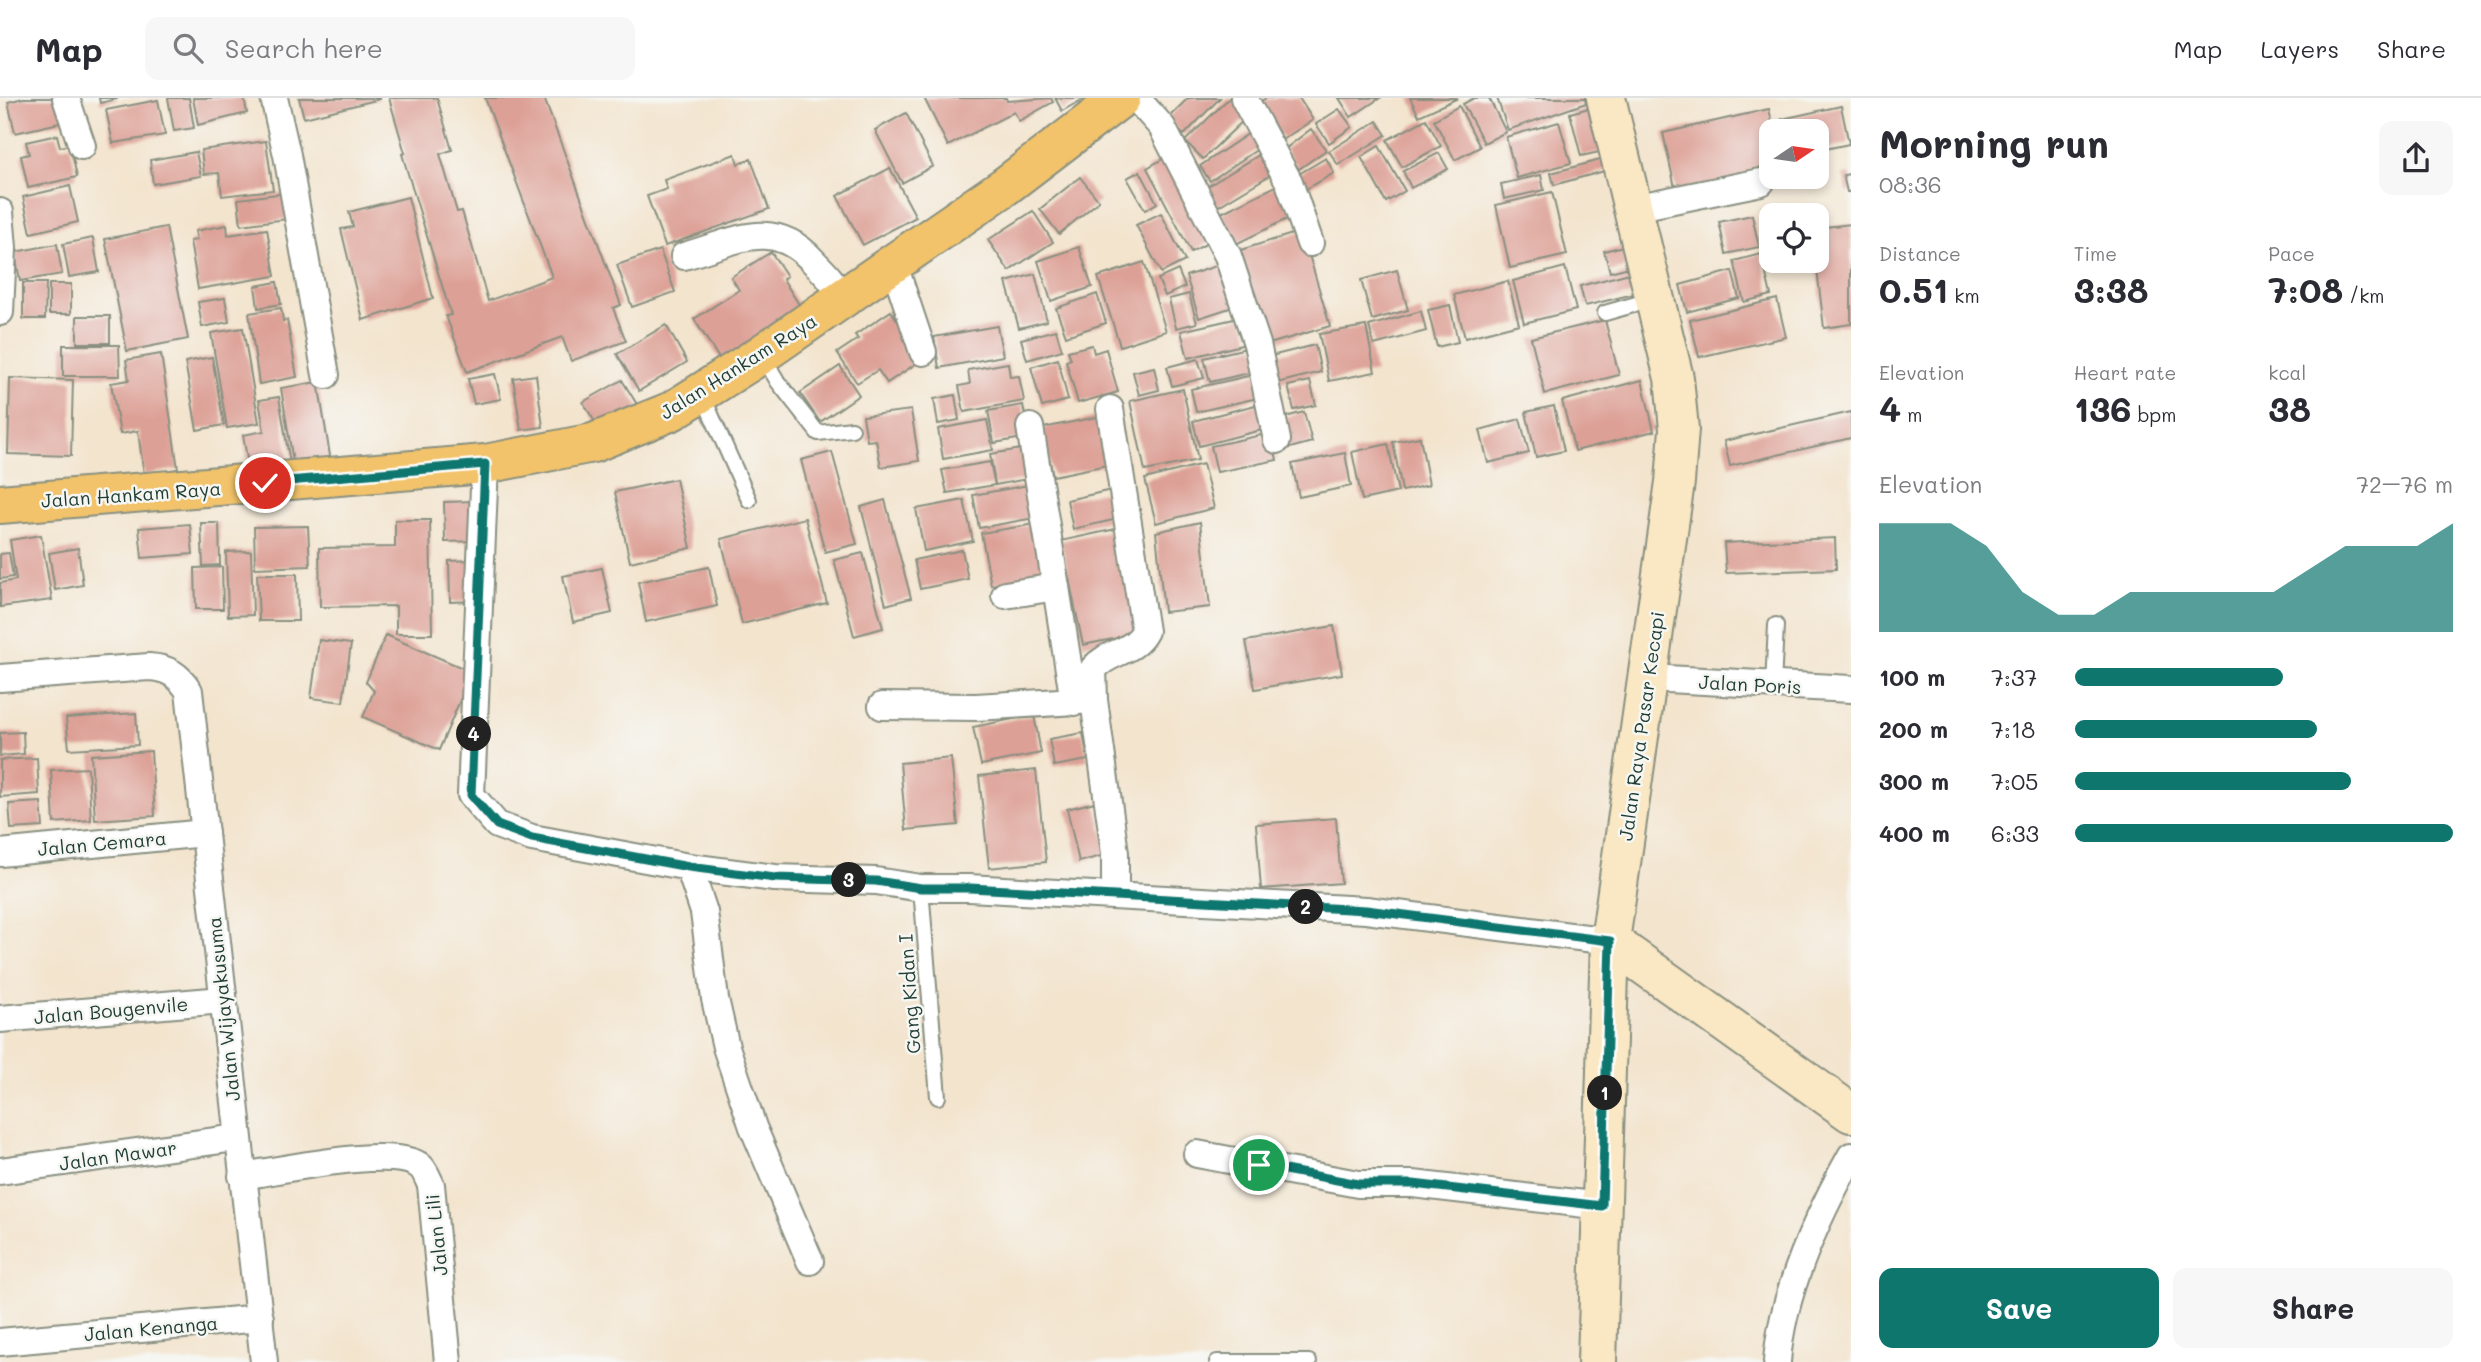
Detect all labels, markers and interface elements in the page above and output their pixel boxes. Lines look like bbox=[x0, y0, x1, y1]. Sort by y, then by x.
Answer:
search box bbox=[145, 17, 635, 80]
text: Map bbox=[35, 27, 103, 70]
icon: search bbox=[169, 29, 207, 67]
text: Search here bbox=[225, 31, 383, 65]
text: Map bbox=[2174, 33, 2222, 64]
text: Layers bbox=[2260, 33, 2339, 64]
text: Share bbox=[2377, 33, 2446, 64]
text: Morning run bbox=[1879, 118, 2109, 168]
north arrow bbox=[1759, 119, 1829, 189]
map controls bbox=[1759, 119, 1829, 273]
button: share bbox=[2379, 121, 2453, 195]
text: 08:36 bbox=[1879, 169, 1942, 199]
button: locate bbox=[1759, 203, 1829, 273]
text: Distance bbox=[1879, 241, 1961, 266]
text: Time bbox=[2074, 241, 2117, 266]
text: Pace bbox=[2268, 241, 2315, 266]
text: 0.51 bbox=[1879, 266, 1948, 312]
text: 3:38 bbox=[2074, 266, 2148, 312]
text: 7:08 bbox=[2268, 266, 2343, 312]
text: km bbox=[1948, 283, 1980, 308]
text: /km bbox=[2343, 283, 2384, 308]
street label: Jalan Hankam Raya bbox=[655, 308, 821, 424]
text: Elevation bbox=[1879, 360, 1964, 385]
text: Heart rate bbox=[2074, 360, 2176, 385]
text: kcal bbox=[2268, 360, 2306, 385]
text: 4 bbox=[1879, 385, 1901, 431]
text: 136 bbox=[2074, 385, 2131, 431]
text: 38 bbox=[2268, 385, 2311, 431]
text: m bbox=[1901, 402, 1922, 427]
text: bpm bbox=[2131, 402, 2176, 427]
pin bbox=[235, 453, 295, 513]
icon: check bbox=[246, 464, 284, 502]
text: Elevation bbox=[1879, 469, 1982, 499]
text: 72–76 m bbox=[2356, 469, 2453, 499]
street label: Jalan Hankam Raya bbox=[40, 475, 222, 513]
street label: Jalan Raya Pasar Kecapi bbox=[1613, 610, 1669, 842]
text: 100 m bbox=[1879, 662, 1945, 692]
text: 7:37 bbox=[1991, 662, 2037, 692]
street label: Jalan Poris bbox=[1698, 669, 1802, 699]
text: 200 m bbox=[1879, 714, 1948, 744]
text: 7:18 bbox=[1991, 714, 2035, 744]
pin: 4 bbox=[456, 716, 491, 752]
text: 4 bbox=[467, 721, 480, 746]
text: 300 m bbox=[1879, 766, 1949, 796]
text: 7:05 bbox=[1991, 766, 2039, 796]
text: 400 m bbox=[1879, 818, 1950, 848]
text: 6:33 bbox=[1991, 818, 2039, 848]
street label: Jalan Cemara bbox=[37, 825, 167, 861]
pin: 3 bbox=[832, 862, 866, 898]
text: 3 bbox=[843, 867, 854, 892]
pin: 2 bbox=[1288, 890, 1324, 924]
text: 2 bbox=[1300, 894, 1311, 919]
street label: Jalan Wijayakusuma bbox=[201, 916, 245, 1102]
street label: Gang Kidan I bbox=[892, 933, 926, 1055]
street label: Jalan Bougenvile bbox=[33, 991, 189, 1029]
pin: 1 bbox=[1588, 1076, 1622, 1110]
text: 1 bbox=[1600, 1080, 1609, 1105]
street label: Jalan Mawar bbox=[58, 1134, 178, 1176]
pin bbox=[1229, 1135, 1289, 1195]
icon: arrive bbox=[1240, 1146, 1278, 1184]
street label: Jalan Lili bbox=[419, 1193, 453, 1277]
button: Save bbox=[1879, 1268, 2159, 1348]
button: Share bbox=[2173, 1268, 2453, 1348]
street label: Jalan Kenanga bbox=[83, 1310, 219, 1346]

